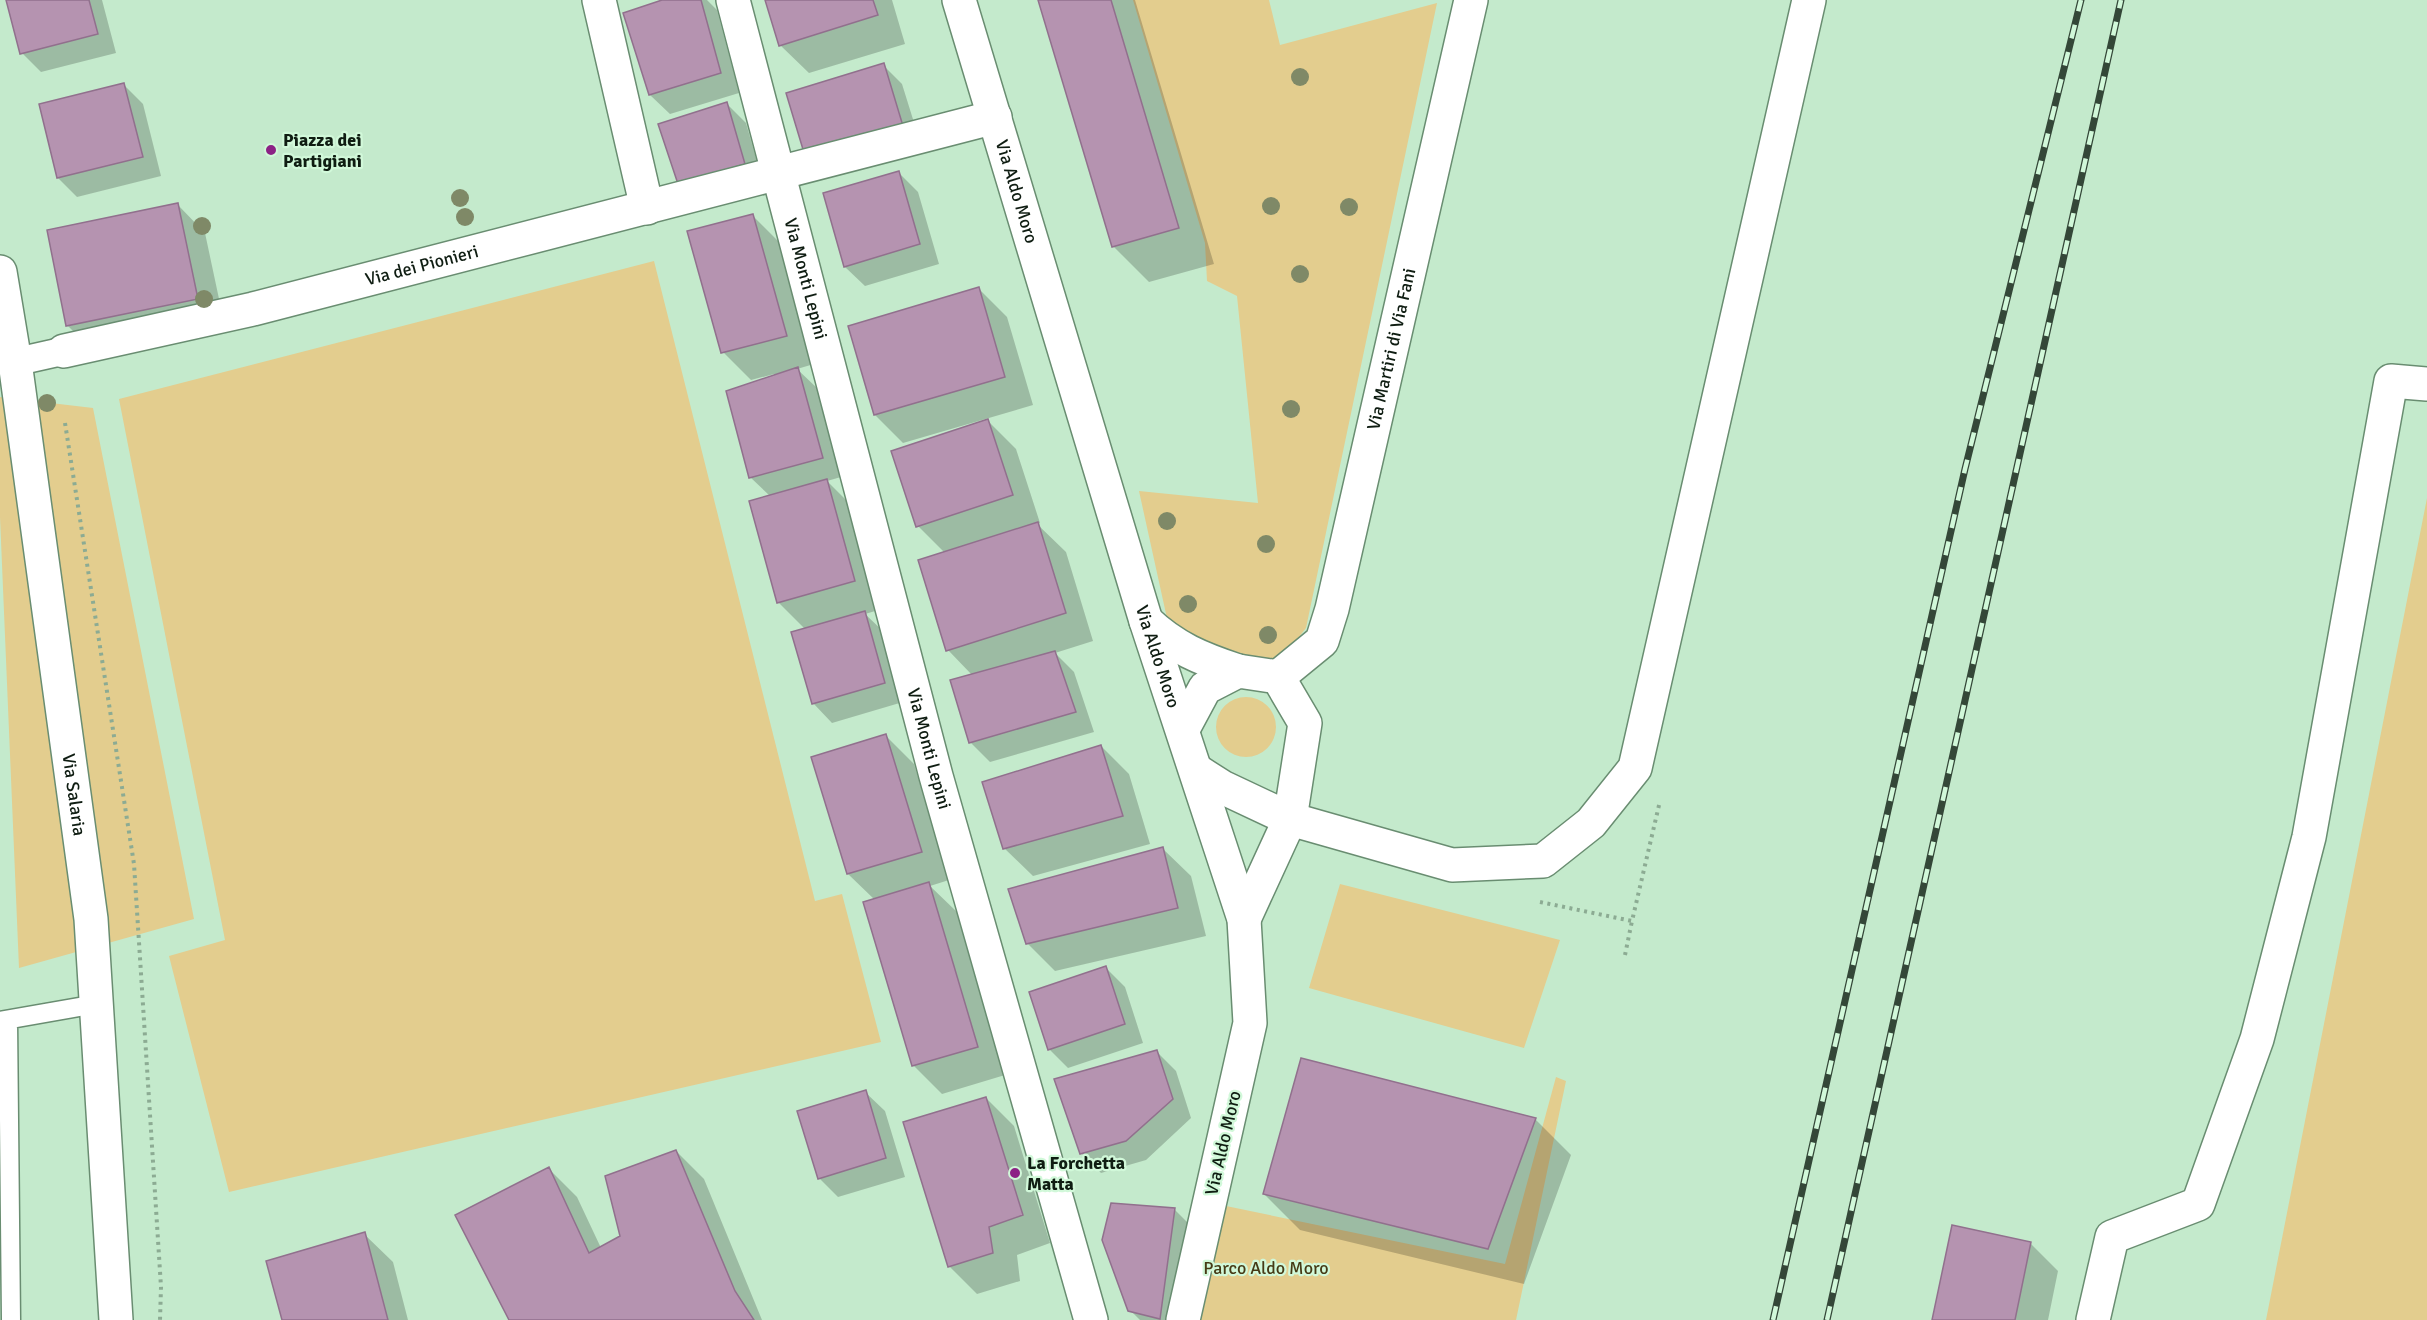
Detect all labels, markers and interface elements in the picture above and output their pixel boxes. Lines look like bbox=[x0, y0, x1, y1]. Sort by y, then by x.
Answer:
place label: Piazza dei Partigiani bbox=[283, 129, 362, 172]
street label: Via Aldo Moro bbox=[991, 137, 1043, 246]
marker: Piazza dei Partigiani bbox=[264, 143, 278, 157]
street label: Via Monti Lepini bbox=[779, 216, 832, 342]
street label: Via dei Pionieri bbox=[363, 240, 481, 290]
street label: Via Martiri di Via Fani bbox=[1362, 266, 1420, 432]
street label: Via Aldo Moro bbox=[1131, 603, 1185, 711]
street label: Via Monti Lepini bbox=[902, 686, 956, 812]
street label: Via Salaria bbox=[58, 752, 91, 837]
street label: Via Aldo Moro bbox=[1200, 1089, 1246, 1197]
place label: La Forchetta Matta bbox=[1027, 1152, 1125, 1195]
marker: La Forchetta Matta bbox=[1008, 1166, 1022, 1180]
park label: Parco Aldo Moro bbox=[1203, 1257, 1329, 1279]

